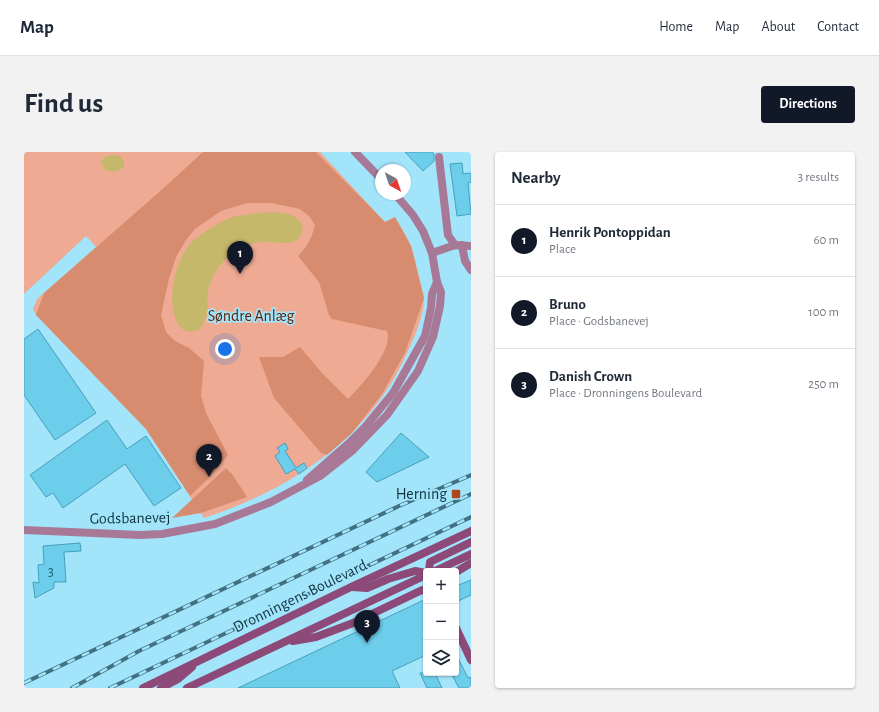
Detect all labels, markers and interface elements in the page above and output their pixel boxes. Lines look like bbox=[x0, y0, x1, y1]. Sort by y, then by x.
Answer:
text: Map bbox=[20, 18, 54, 37]
text: Home bbox=[659, 20, 693, 34]
text: Map bbox=[715, 20, 739, 34]
text: About bbox=[761, 20, 795, 34]
text: Contact bbox=[817, 20, 859, 34]
button: Directions bbox=[761, 86, 855, 123]
text: Find us bbox=[24, 90, 103, 118]
north arrow bbox=[375, 164, 411, 200]
text: Nearby bbox=[511, 169, 561, 186]
text: 3 results bbox=[798, 171, 839, 184]
text: Henrik Pontoppidan bbox=[549, 225, 671, 240]
text: 1 bbox=[522, 234, 526, 247]
text: 60 m bbox=[813, 234, 839, 247]
pin: 1 bbox=[227, 241, 253, 274]
text: Place bbox=[549, 243, 576, 256]
text: Bruno bbox=[549, 297, 586, 312]
text: 2 bbox=[521, 306, 527, 319]
text: 100 m bbox=[808, 306, 839, 319]
park label: Søndre Anlæg bbox=[208, 308, 294, 324]
text: Place · Godsbanevej bbox=[549, 315, 649, 328]
your location bbox=[215, 339, 235, 359]
text: Danish Crown bbox=[549, 369, 632, 384]
text: 3 bbox=[521, 378, 527, 391]
text: 250 m bbox=[808, 378, 839, 391]
text: Place · Dronningens Boulevard bbox=[549, 387, 702, 400]
pin: 2 bbox=[196, 444, 222, 477]
place label: Herning bbox=[396, 486, 447, 502]
marker: Herning bbox=[450, 488, 462, 500]
street label: Godsbanevej bbox=[90, 509, 170, 528]
street label: Dronningens Boulevard bbox=[231, 557, 369, 635]
house number: 3 bbox=[48, 565, 54, 579]
map controls bbox=[423, 568, 459, 676]
button: + bbox=[423, 568, 459, 604]
button: − bbox=[423, 604, 459, 640]
pin: 3 bbox=[354, 610, 380, 643]
button: layers bbox=[423, 640, 459, 676]

